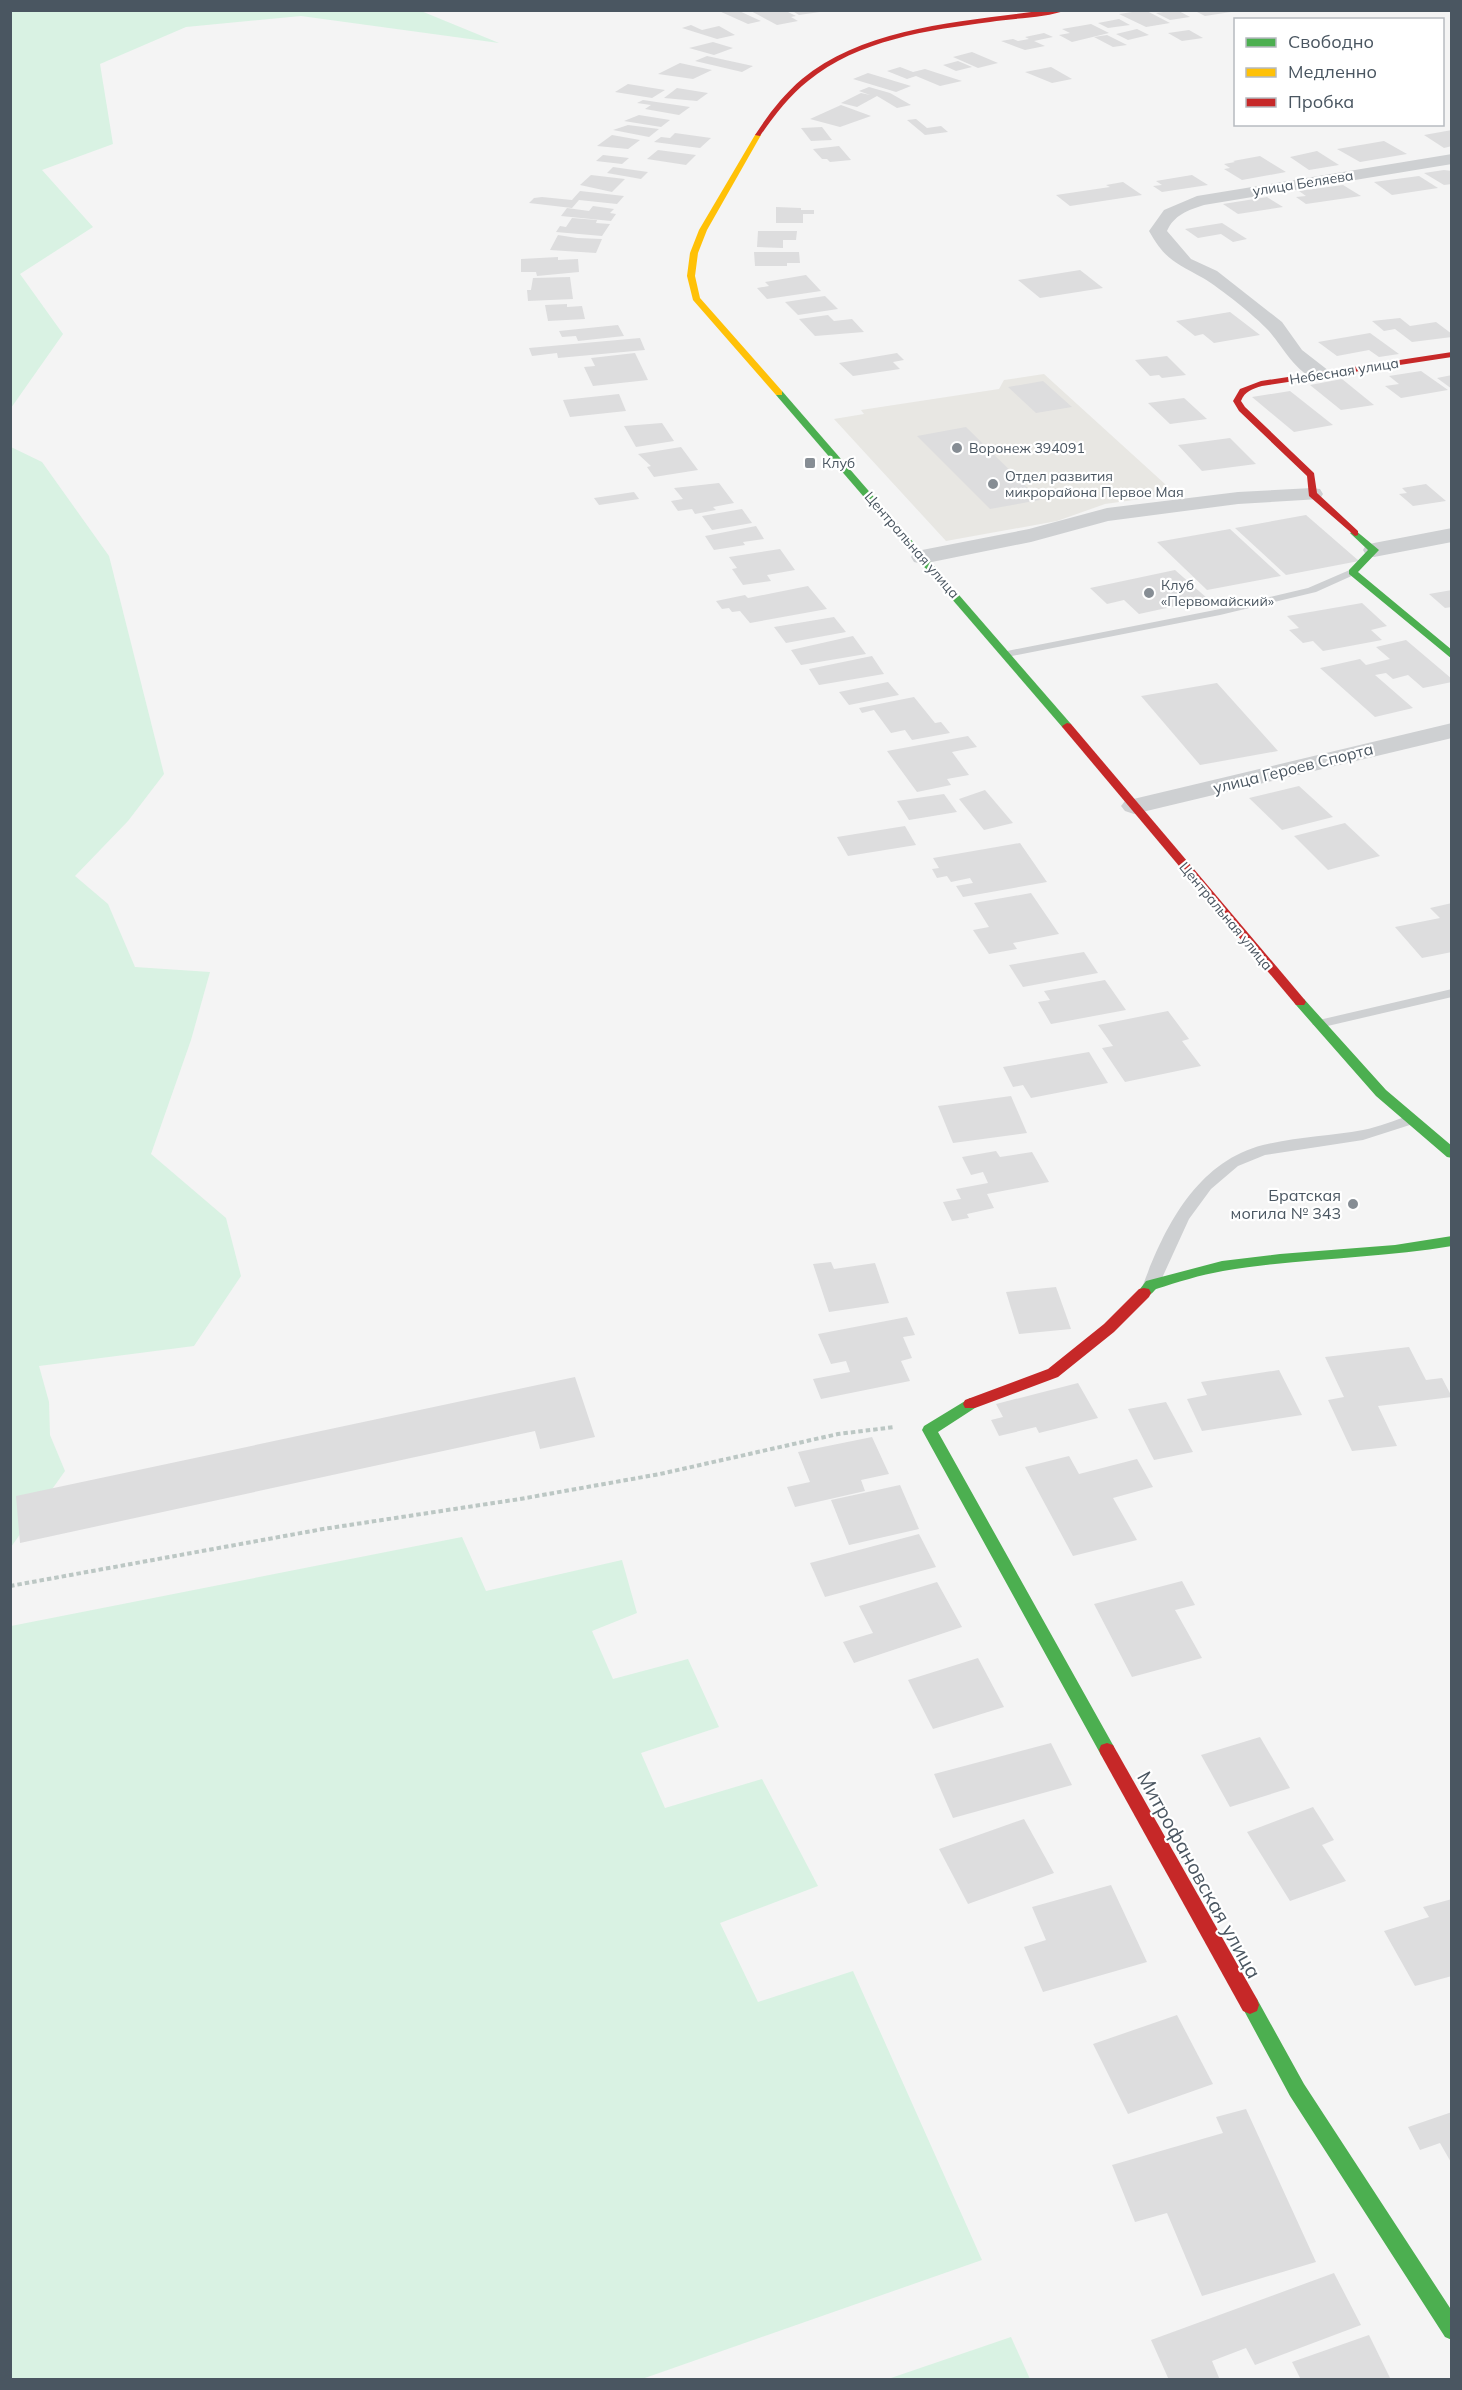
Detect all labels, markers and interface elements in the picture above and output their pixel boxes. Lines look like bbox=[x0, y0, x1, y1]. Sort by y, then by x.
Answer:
legend bbox=[1234, 18, 1444, 126]
text: Свободно bbox=[1288, 30, 1374, 53]
text: Медленно bbox=[1288, 60, 1377, 83]
text: Пробка bbox=[1288, 90, 1354, 113]
street label: улица Беляева bbox=[1251, 166, 1355, 200]
street label: Небесная улица bbox=[1288, 353, 1400, 389]
place label: Воронеж 394091 bbox=[969, 439, 1085, 457]
marker: Воронеж 394091 bbox=[950, 441, 964, 455]
place label: Клуб bbox=[822, 454, 855, 472]
marker: Клуб bbox=[803, 456, 817, 470]
place label: Отдел развития микрорайона Первое Мая bbox=[1005, 467, 1184, 501]
marker: Отдел развития микрорайона Первое Мая bbox=[986, 477, 1000, 491]
street label: Центральная улица bbox=[861, 488, 963, 602]
place label: Клуб «Первомайский» bbox=[1161, 576, 1274, 610]
marker: Клуб «Первомайский» bbox=[1142, 586, 1156, 600]
street label: улица Героев Спорта bbox=[1211, 738, 1375, 798]
street label: Центральная улица bbox=[1175, 858, 1277, 974]
place label: Братская могила № 343 bbox=[1231, 1185, 1341, 1223]
marker: Братская могила № 343 bbox=[1346, 1197, 1360, 1211]
street label: Митрофановская улица bbox=[1132, 1767, 1267, 1983]

